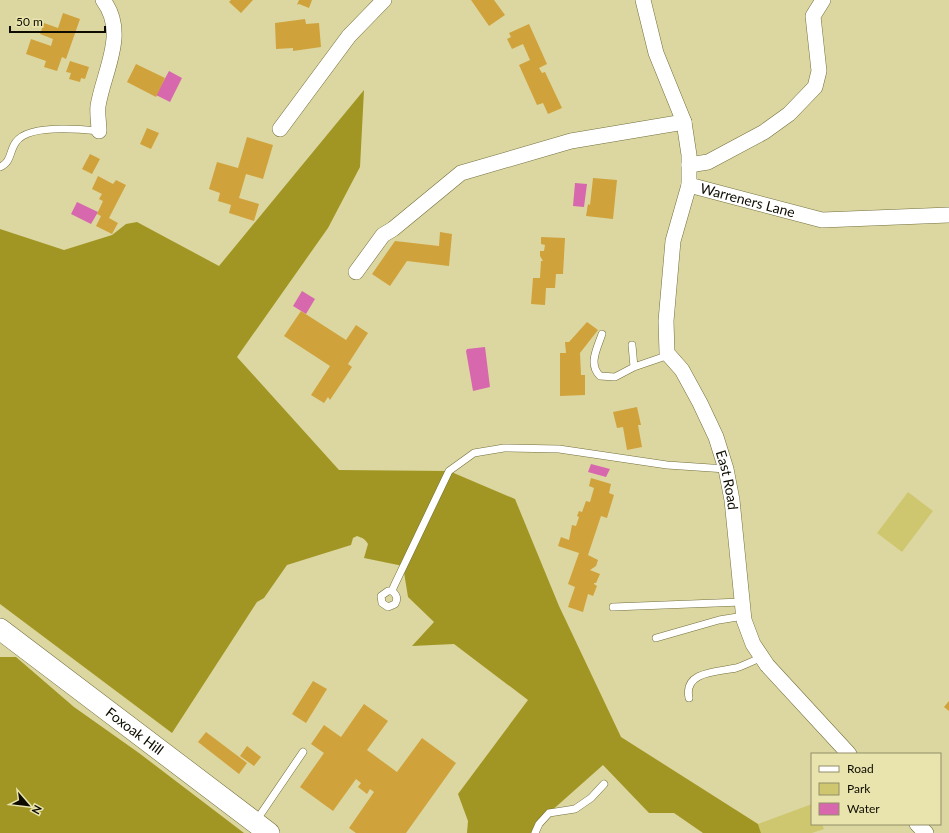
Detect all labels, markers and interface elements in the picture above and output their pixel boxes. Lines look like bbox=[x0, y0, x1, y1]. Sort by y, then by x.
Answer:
scale bar bbox=[10, 8, 105, 34]
text: 50 m bbox=[16, 14, 43, 29]
street label: Warreners Lane bbox=[698, 179, 797, 221]
street label: East Road bbox=[713, 448, 742, 511]
street label: Foxoak Hill bbox=[103, 703, 167, 758]
legend bbox=[811, 753, 941, 825]
text: Road bbox=[847, 761, 874, 776]
text: Park bbox=[847, 781, 871, 796]
north arrow bbox=[8, 785, 48, 825]
text: Water bbox=[847, 801, 880, 816]
text: N bbox=[30, 803, 45, 817]

